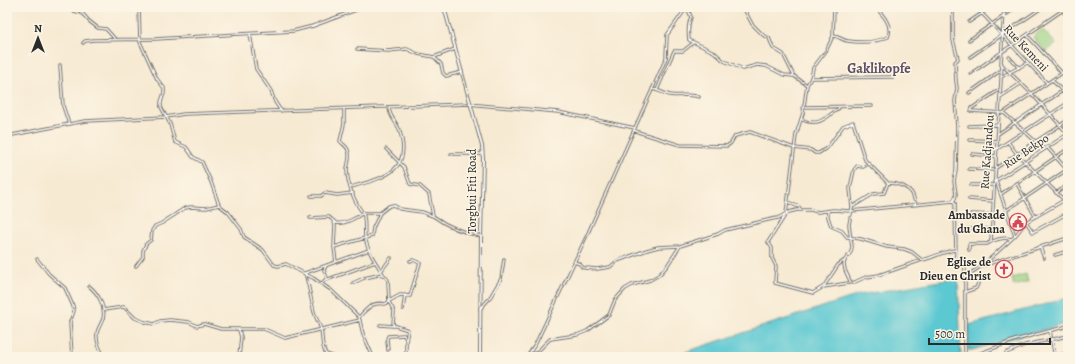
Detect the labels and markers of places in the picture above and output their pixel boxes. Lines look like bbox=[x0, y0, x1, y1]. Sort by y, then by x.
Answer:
place label: Ambassade du Ghana bbox=[947, 207, 1005, 237]
public building icon: Ambassade du Ghana bbox=[1008, 212, 1028, 232]
place label: Eglise de Dieu en Christ bbox=[919, 254, 991, 284]
church icon: Eglise de Dieu en Christ bbox=[994, 259, 1014, 279]

